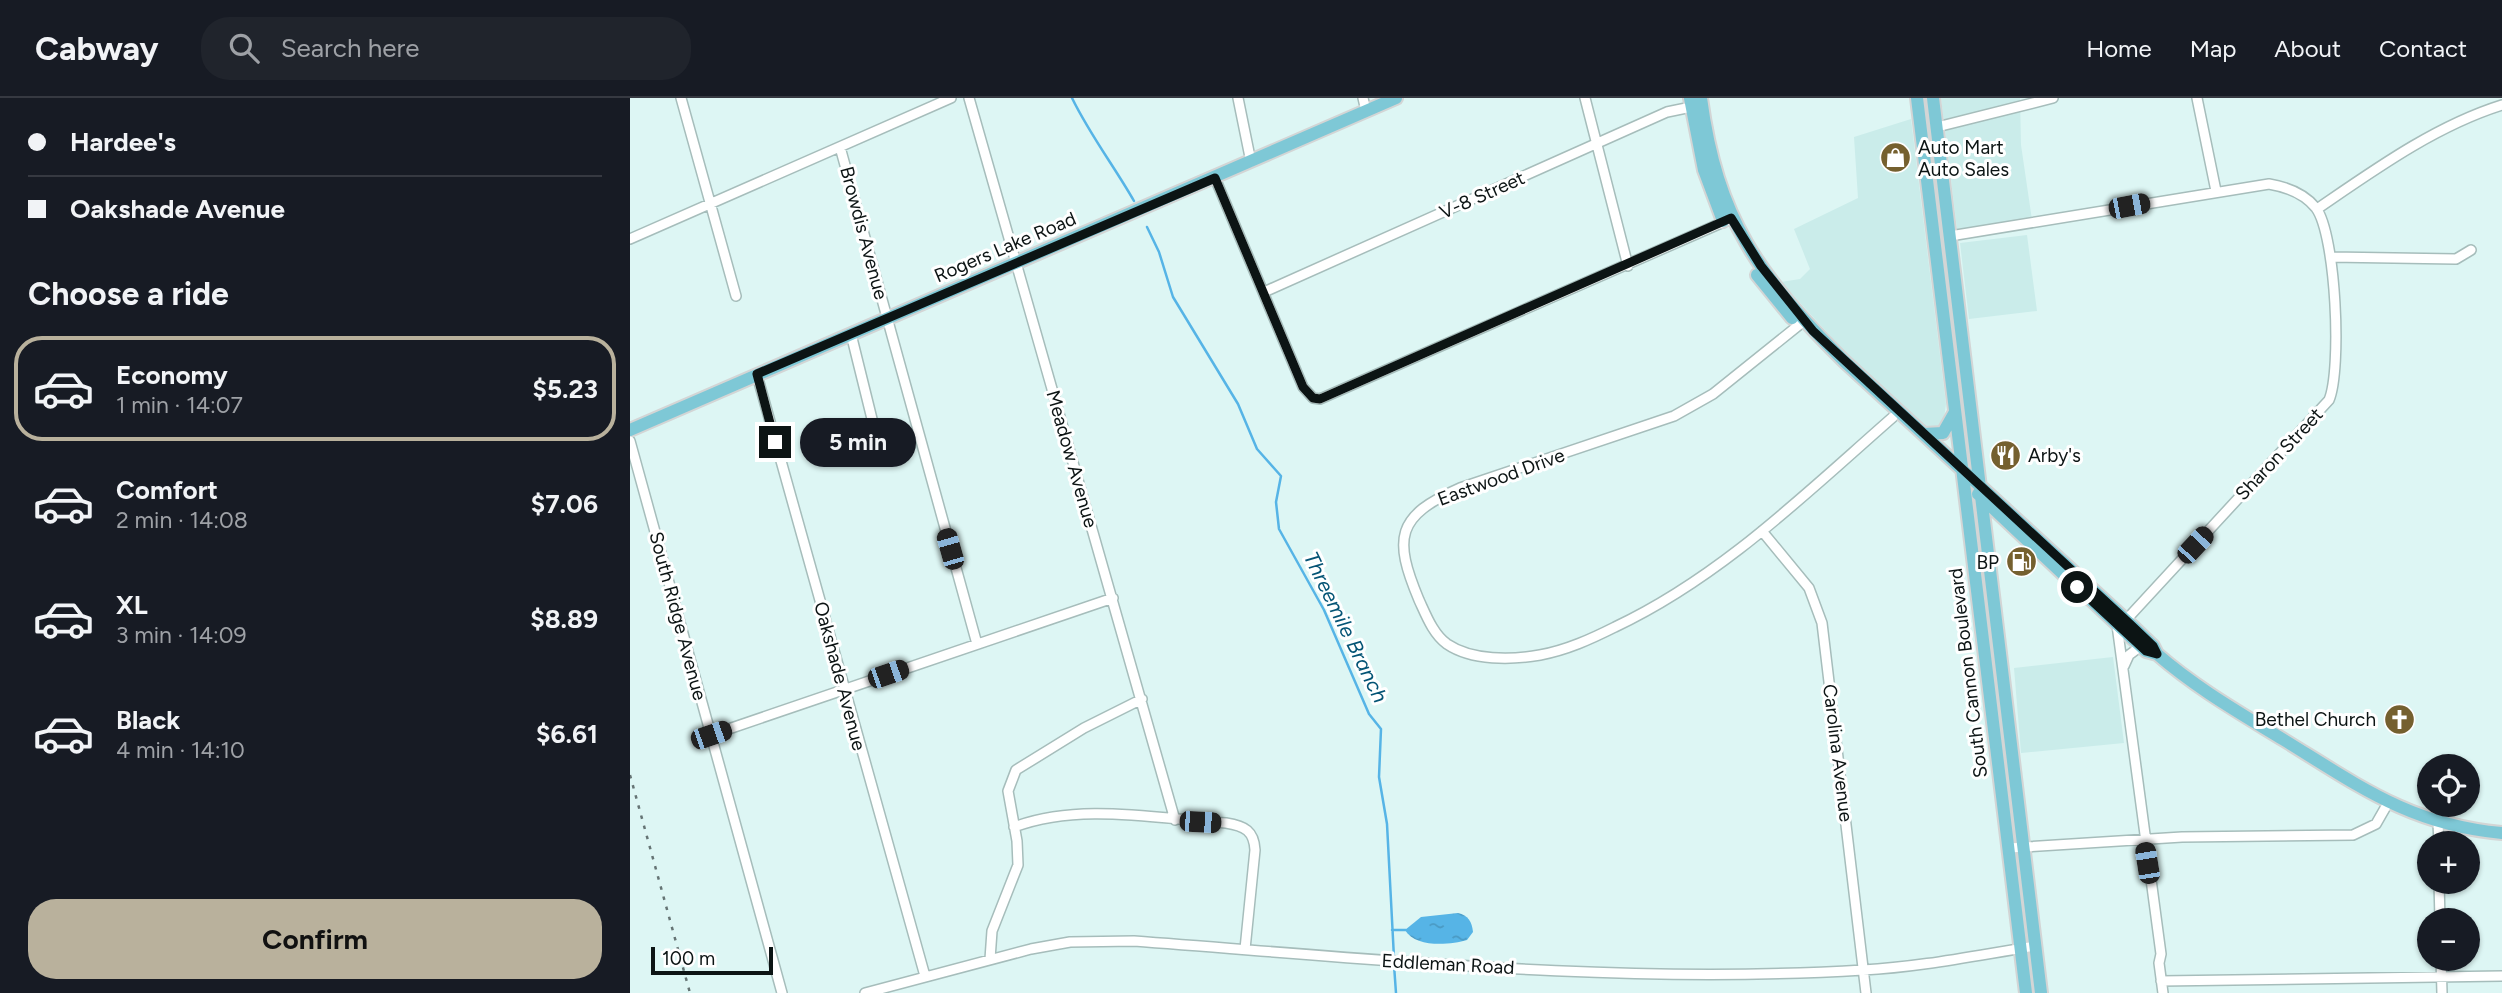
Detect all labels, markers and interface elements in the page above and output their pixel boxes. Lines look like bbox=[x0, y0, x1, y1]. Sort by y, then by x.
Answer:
search box bbox=[201, 17, 691, 80]
text: Cabway bbox=[35, 29, 159, 68]
icon: search bbox=[225, 29, 263, 67]
text: Search here bbox=[281, 32, 420, 64]
text: Home bbox=[2086, 34, 2152, 63]
text: Map bbox=[2190, 34, 2236, 63]
text: About bbox=[2274, 34, 2341, 63]
text: Contact bbox=[2379, 34, 2467, 63]
text: Hardee's bbox=[70, 126, 176, 158]
place label: Auto Mart Auto Sales bbox=[1918, 136, 2009, 181]
shop icon: Auto Mart Auto Sales bbox=[1878, 141, 1912, 175]
street label: Browdis Avenue bbox=[835, 164, 893, 302]
street label: V-8 Street bbox=[1436, 166, 1528, 224]
car bbox=[2107, 192, 2152, 220]
text: Oakshade Avenue bbox=[70, 193, 285, 225]
street label: Rogers Lake Road bbox=[931, 207, 1079, 287]
text: Choose a ride bbox=[28, 275, 229, 313]
icon: car bbox=[32, 357, 95, 420]
text: Economy bbox=[116, 359, 228, 391]
text: $5.23 bbox=[533, 373, 598, 405]
street label: Meadow Avenue bbox=[1041, 388, 1103, 530]
text: 1 min · 14:07 bbox=[116, 391, 243, 419]
street label: Sharon Street bbox=[2230, 403, 2328, 505]
callout: 5 min bbox=[800, 418, 915, 466]
route end bbox=[759, 426, 791, 458]
text: 5 min bbox=[829, 428, 887, 456]
restaurant icon: Arby's bbox=[1988, 438, 2022, 472]
street label: Eastwood Drive bbox=[1434, 443, 1568, 511]
place label: Arby's bbox=[2028, 444, 2081, 467]
icon: car bbox=[32, 472, 95, 535]
text: Comfort bbox=[116, 474, 218, 506]
text: $7.06 bbox=[531, 488, 598, 520]
text: 2 min · 14:08 bbox=[116, 506, 248, 534]
car bbox=[2173, 522, 2218, 568]
car bbox=[935, 526, 966, 572]
street label: South Ridge Avenue bbox=[644, 529, 712, 703]
fuel station icon: BP bbox=[2005, 545, 2039, 579]
water label: Threemile Branch bbox=[1299, 548, 1393, 707]
place label: BP bbox=[1976, 551, 1999, 574]
street label: South Cannon Boulevard bbox=[1944, 567, 1992, 779]
route start bbox=[2061, 571, 2093, 603]
icon: car bbox=[32, 587, 95, 650]
text: XL bbox=[116, 589, 148, 621]
street label: Oakshade Avenue bbox=[809, 599, 871, 753]
text: $8.89 bbox=[530, 603, 598, 635]
text: 3 min · 14:09 bbox=[116, 621, 247, 649]
car bbox=[865, 657, 912, 691]
street label: Carolina Avenue bbox=[1818, 683, 1858, 823]
icon: car bbox=[32, 702, 95, 765]
church icon: Bethel Church bbox=[2382, 702, 2416, 736]
text: Black bbox=[116, 704, 180, 736]
place label: Bethel Church bbox=[2255, 708, 2376, 731]
text: $6.61 bbox=[536, 718, 598, 750]
car bbox=[688, 718, 735, 752]
text: 4 min · 14:10 bbox=[116, 736, 245, 764]
map controls bbox=[2417, 754, 2480, 971]
button: locate bbox=[2417, 754, 2480, 817]
car bbox=[1179, 810, 1222, 834]
button: + bbox=[2417, 831, 2480, 894]
car bbox=[2134, 841, 2161, 885]
button: Confirm bbox=[28, 899, 602, 979]
button: − bbox=[2417, 908, 2480, 971]
scale bar bbox=[651, 944, 774, 976]
text: 100 m bbox=[662, 947, 715, 970]
street label: Eddleman Road bbox=[1381, 949, 1515, 979]

